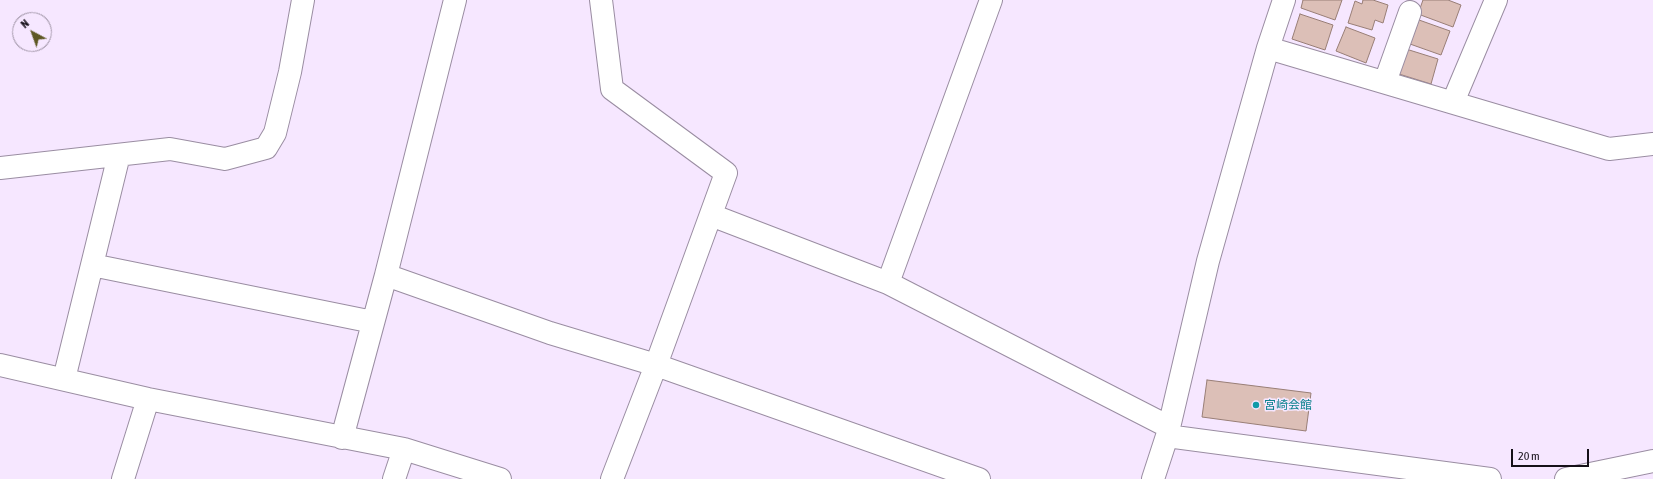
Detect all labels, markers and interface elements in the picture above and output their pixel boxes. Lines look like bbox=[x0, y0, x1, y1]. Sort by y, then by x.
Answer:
north arrow bbox=[12, 12, 52, 52]
text: N bbox=[18, 17, 31, 30]
place label: 宮崎会館 bbox=[1264, 398, 1312, 412]
marker: 宮崎会館 bbox=[1251, 400, 1261, 410]
scale bar bbox=[1513, 441, 1591, 467]
text: 20 m bbox=[1518, 449, 1540, 463]

